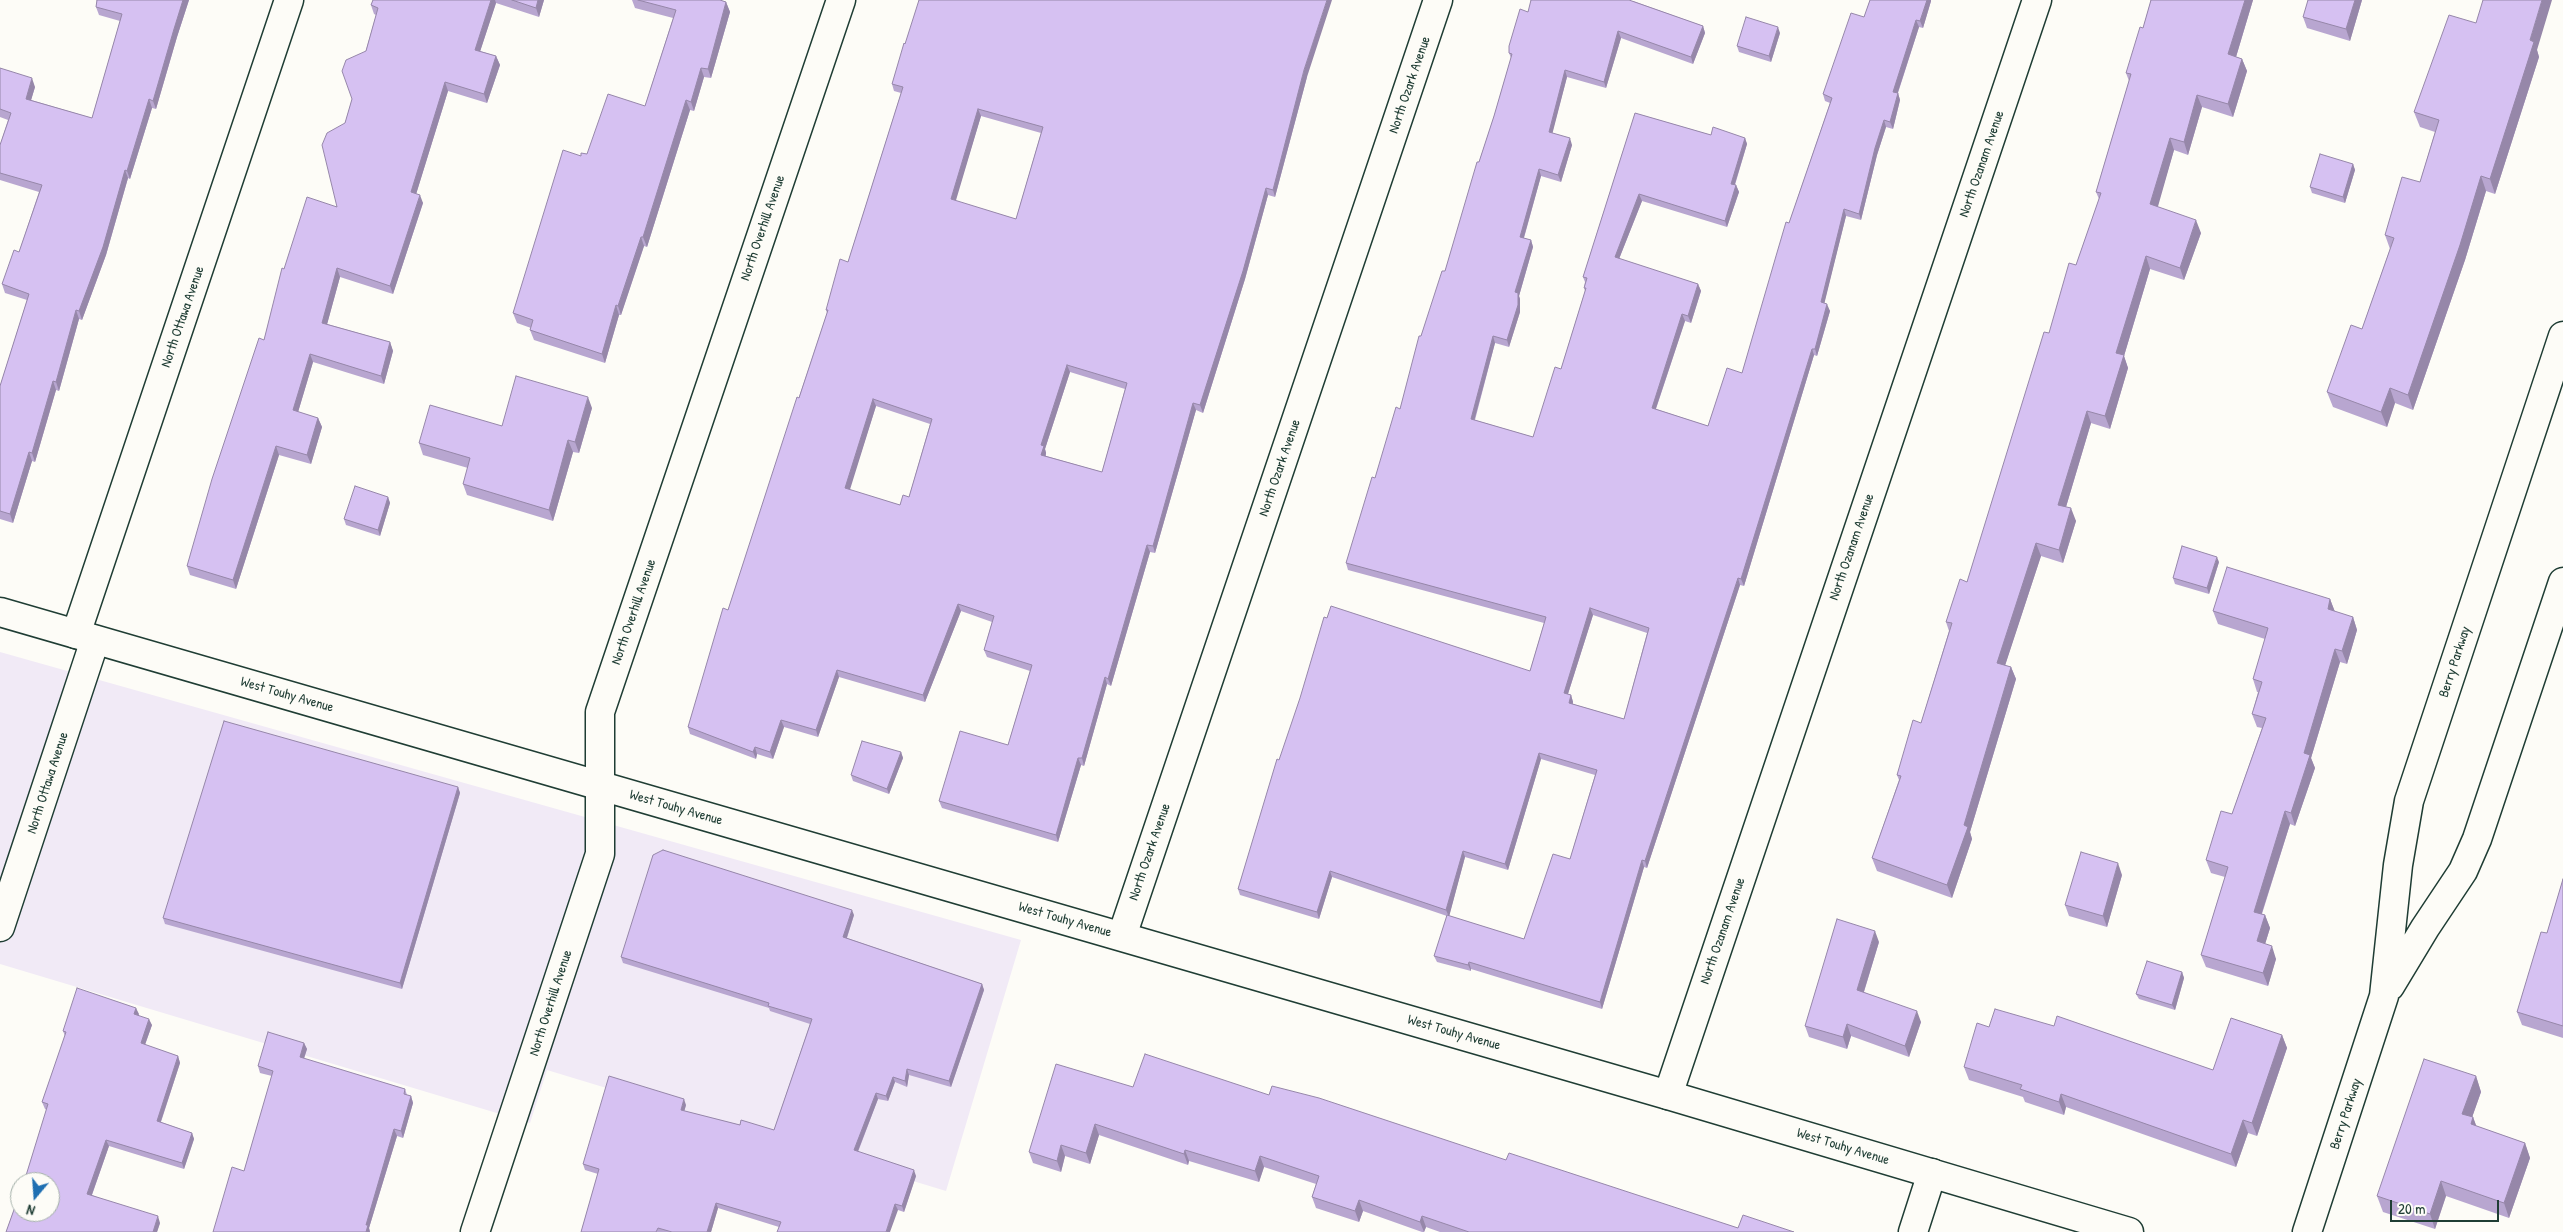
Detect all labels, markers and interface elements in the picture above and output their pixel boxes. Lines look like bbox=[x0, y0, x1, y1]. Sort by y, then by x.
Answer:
street label: North Ozark Avenue bbox=[1386, 34, 1434, 136]
street label: North Ozanam Avenue bbox=[1956, 108, 2008, 220]
street label: North Overhill Avenue bbox=[737, 173, 789, 283]
street label: North Ottawa Avenue bbox=[158, 264, 208, 370]
street label: North Ozark Avenue bbox=[1256, 417, 1304, 519]
street label: North Ozanam Avenue bbox=[1826, 491, 1878, 603]
street label: North Overhill Avenue bbox=[608, 557, 660, 667]
street label: Berry Parkway bbox=[2436, 624, 2474, 700]
street label: West Touhy Avenue bbox=[239, 674, 335, 716]
street label: North Ottawa Avenue bbox=[24, 730, 72, 836]
street label: West Touhy Avenue bbox=[628, 787, 724, 829]
street label: North Ozark Avenue bbox=[1126, 801, 1174, 903]
street label: North Ozanam Avenue bbox=[1697, 875, 1749, 987]
street label: West Touhy Avenue bbox=[1017, 899, 1113, 941]
street label: North Overhill Avenue bbox=[526, 948, 576, 1058]
street label: West Touhy Avenue bbox=[1406, 1012, 1502, 1054]
street label: Berry Parkway bbox=[2327, 1076, 2365, 1152]
street label: West Touhy Avenue bbox=[1795, 1125, 1891, 1169]
north arrow bbox=[10, 1172, 60, 1222]
scale bar bbox=[2393, 1190, 2502, 1222]
text: 20 m bbox=[2398, 1198, 2425, 1219]
text: N bbox=[24, 1201, 37, 1221]

